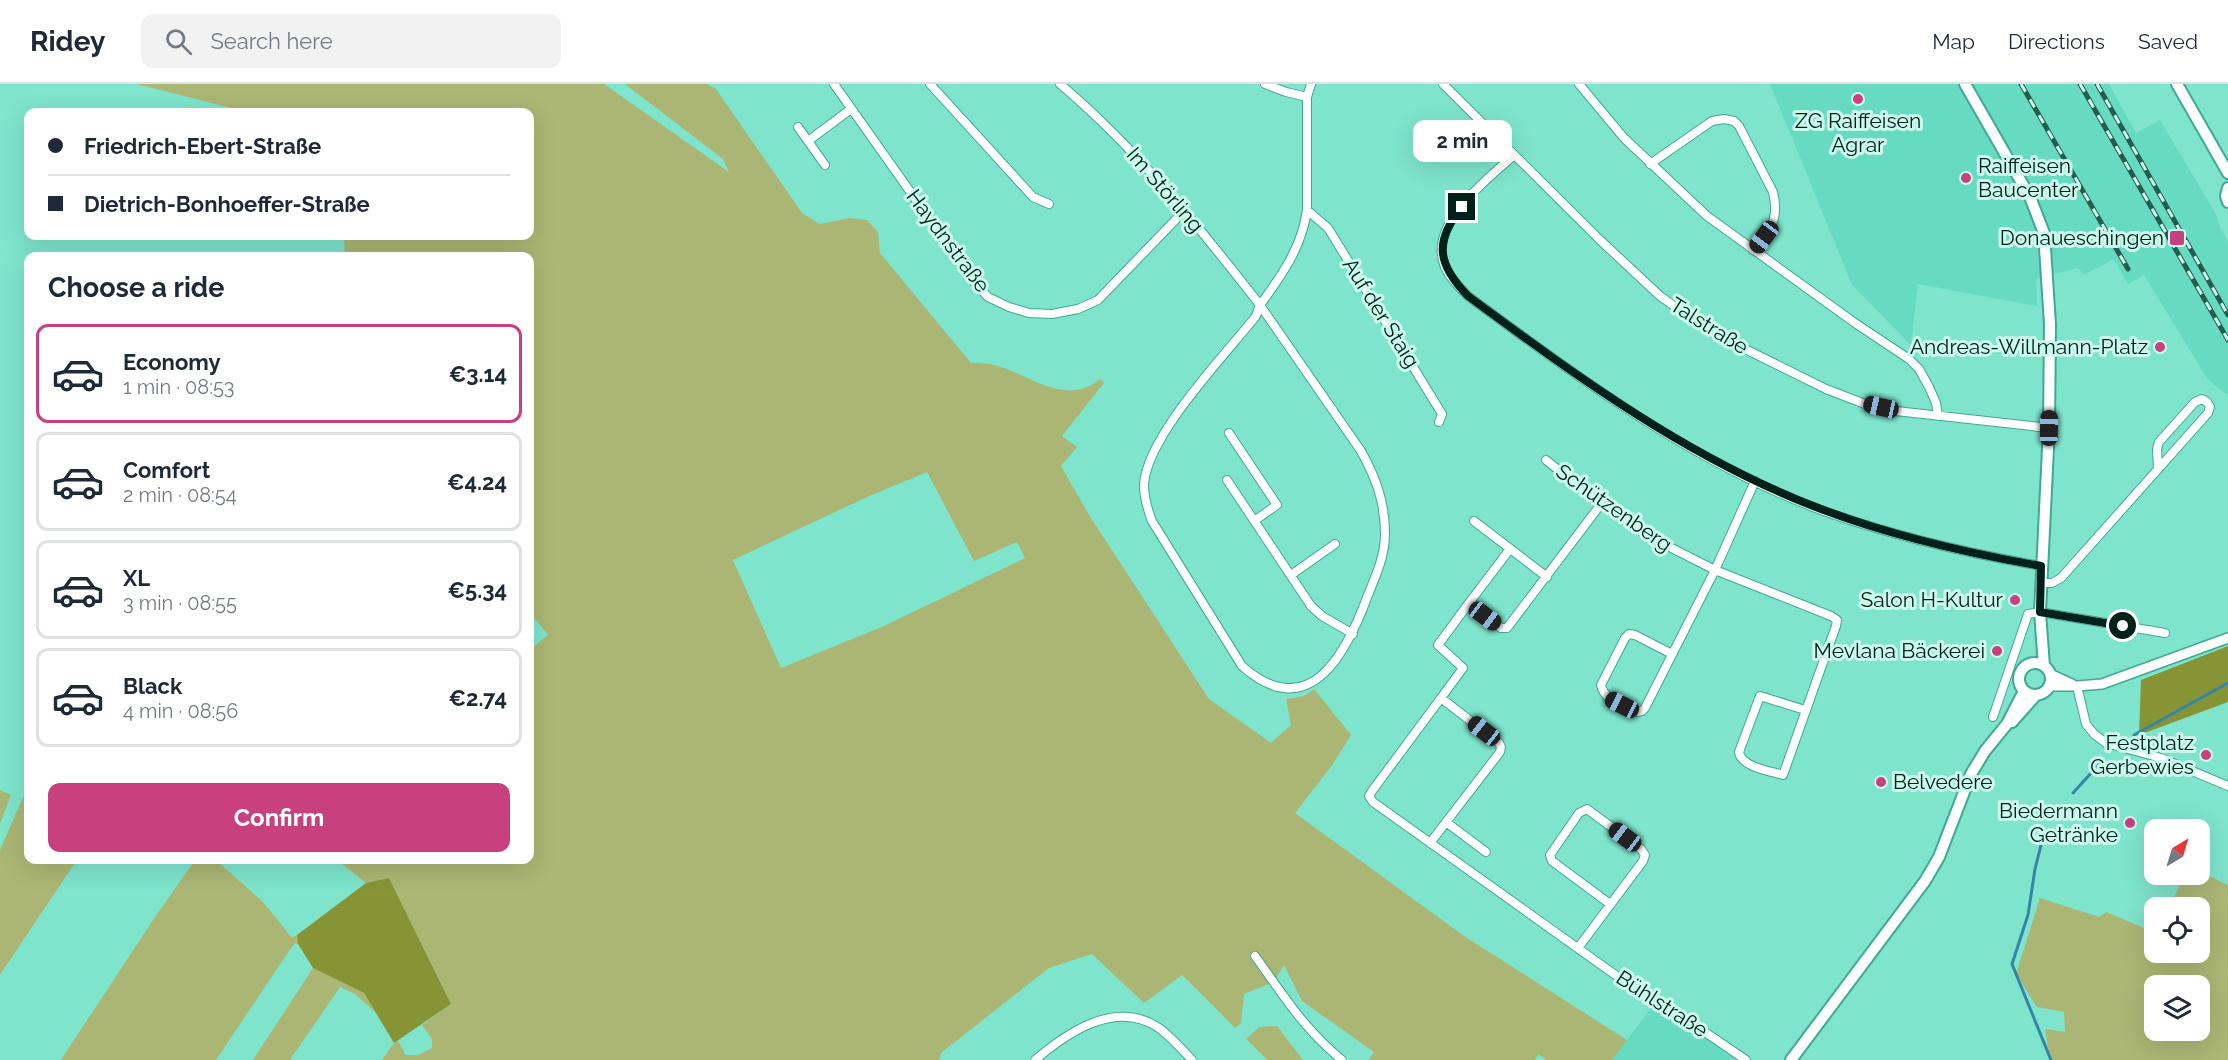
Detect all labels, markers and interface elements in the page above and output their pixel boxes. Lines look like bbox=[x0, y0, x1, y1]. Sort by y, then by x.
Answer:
search box bbox=[141, 14, 561, 68]
text: Ridey bbox=[30, 25, 105, 58]
icon: search bbox=[162, 25, 195, 58]
text: Search here bbox=[210, 28, 333, 54]
text: Map bbox=[1932, 29, 1975, 54]
text: Directions bbox=[2008, 29, 2105, 54]
text: Saved bbox=[2138, 29, 2198, 54]
marker: ZG Raiffeisen Agrar bbox=[1851, 92, 1865, 106]
place label: ZG Raiffeisen Agrar bbox=[1795, 108, 1921, 157]
callout: 2 min bbox=[1412, 120, 1512, 162]
text: 2 min bbox=[1437, 129, 1488, 153]
text: Friedrich-Ebert-Straße bbox=[84, 133, 321, 159]
street label: Im Störling bbox=[1122, 142, 1209, 237]
place label: Raiffeisen Baucenter bbox=[1978, 153, 2079, 202]
marker: Raiffeisen Baucenter bbox=[1959, 171, 1973, 185]
street label: Haydnstraße bbox=[902, 184, 995, 297]
text: Dietrich-Bonhoeffer-Straße bbox=[84, 191, 370, 217]
route end bbox=[1448, 193, 1475, 220]
car bbox=[1746, 217, 1782, 257]
place label: Donaueschingen bbox=[2000, 225, 2164, 250]
marker: Donaueschingen bbox=[2168, 229, 2186, 247]
street label: Auf der Staig bbox=[1338, 253, 1425, 372]
text: Choose a ride bbox=[48, 272, 224, 303]
street label: Talstraße bbox=[1665, 292, 1753, 359]
place label: Andreas-Willmann-Platz bbox=[1910, 334, 2148, 359]
marker: Andreas-Willmann-Platz bbox=[2153, 340, 2167, 354]
icon: car bbox=[51, 347, 105, 401]
text: Economy bbox=[123, 349, 221, 375]
text: €3.14 bbox=[449, 361, 507, 387]
text: 1 min · 08:53 bbox=[123, 375, 234, 399]
car bbox=[1861, 394, 1901, 420]
car bbox=[2040, 410, 2058, 446]
icon: car bbox=[51, 455, 105, 509]
text: Comfort bbox=[123, 457, 210, 483]
street label: Schützenberg bbox=[1551, 458, 1677, 557]
text: €4.24 bbox=[447, 469, 507, 495]
text: 2 min · 08:54 bbox=[123, 483, 237, 507]
icon: car bbox=[51, 563, 105, 617]
text: XL bbox=[123, 565, 150, 591]
text: €5.34 bbox=[447, 577, 507, 603]
place label: Salon H-Kultur bbox=[1860, 587, 2004, 612]
text: 3 min · 08:55 bbox=[123, 591, 237, 615]
marker: Salon H-Kultur bbox=[2008, 593, 2022, 607]
car bbox=[1465, 598, 1505, 634]
route start bbox=[2109, 612, 2136, 639]
place label: Mevlana Bäckerei bbox=[1814, 638, 1985, 663]
marker: Mevlana Bäckerei bbox=[1990, 644, 2004, 658]
icon: car bbox=[51, 671, 105, 725]
text: Black bbox=[123, 673, 182, 699]
text: €2.74 bbox=[448, 685, 507, 711]
car bbox=[1602, 689, 1642, 721]
text: 4 min · 08:56 bbox=[123, 699, 238, 723]
car bbox=[1464, 713, 1504, 749]
place label: Festplatz Gerbewies bbox=[2090, 730, 2194, 779]
marker: Festplatz Gerbewies bbox=[2199, 748, 2213, 762]
place label: Belvedere bbox=[1893, 769, 1993, 794]
marker: Belvedere bbox=[1874, 775, 1888, 789]
button: Confirm bbox=[48, 783, 510, 852]
place label: Biedermann Getränke bbox=[1999, 798, 2118, 847]
marker: Biedermann Getränke bbox=[2123, 816, 2137, 830]
car bbox=[1605, 819, 1645, 855]
north arrow bbox=[2144, 819, 2210, 885]
map controls bbox=[2144, 819, 2210, 1041]
button: locate bbox=[2144, 897, 2210, 963]
street label: Bühlstraße bbox=[1612, 965, 1713, 1042]
button: layers bbox=[2144, 975, 2210, 1041]

